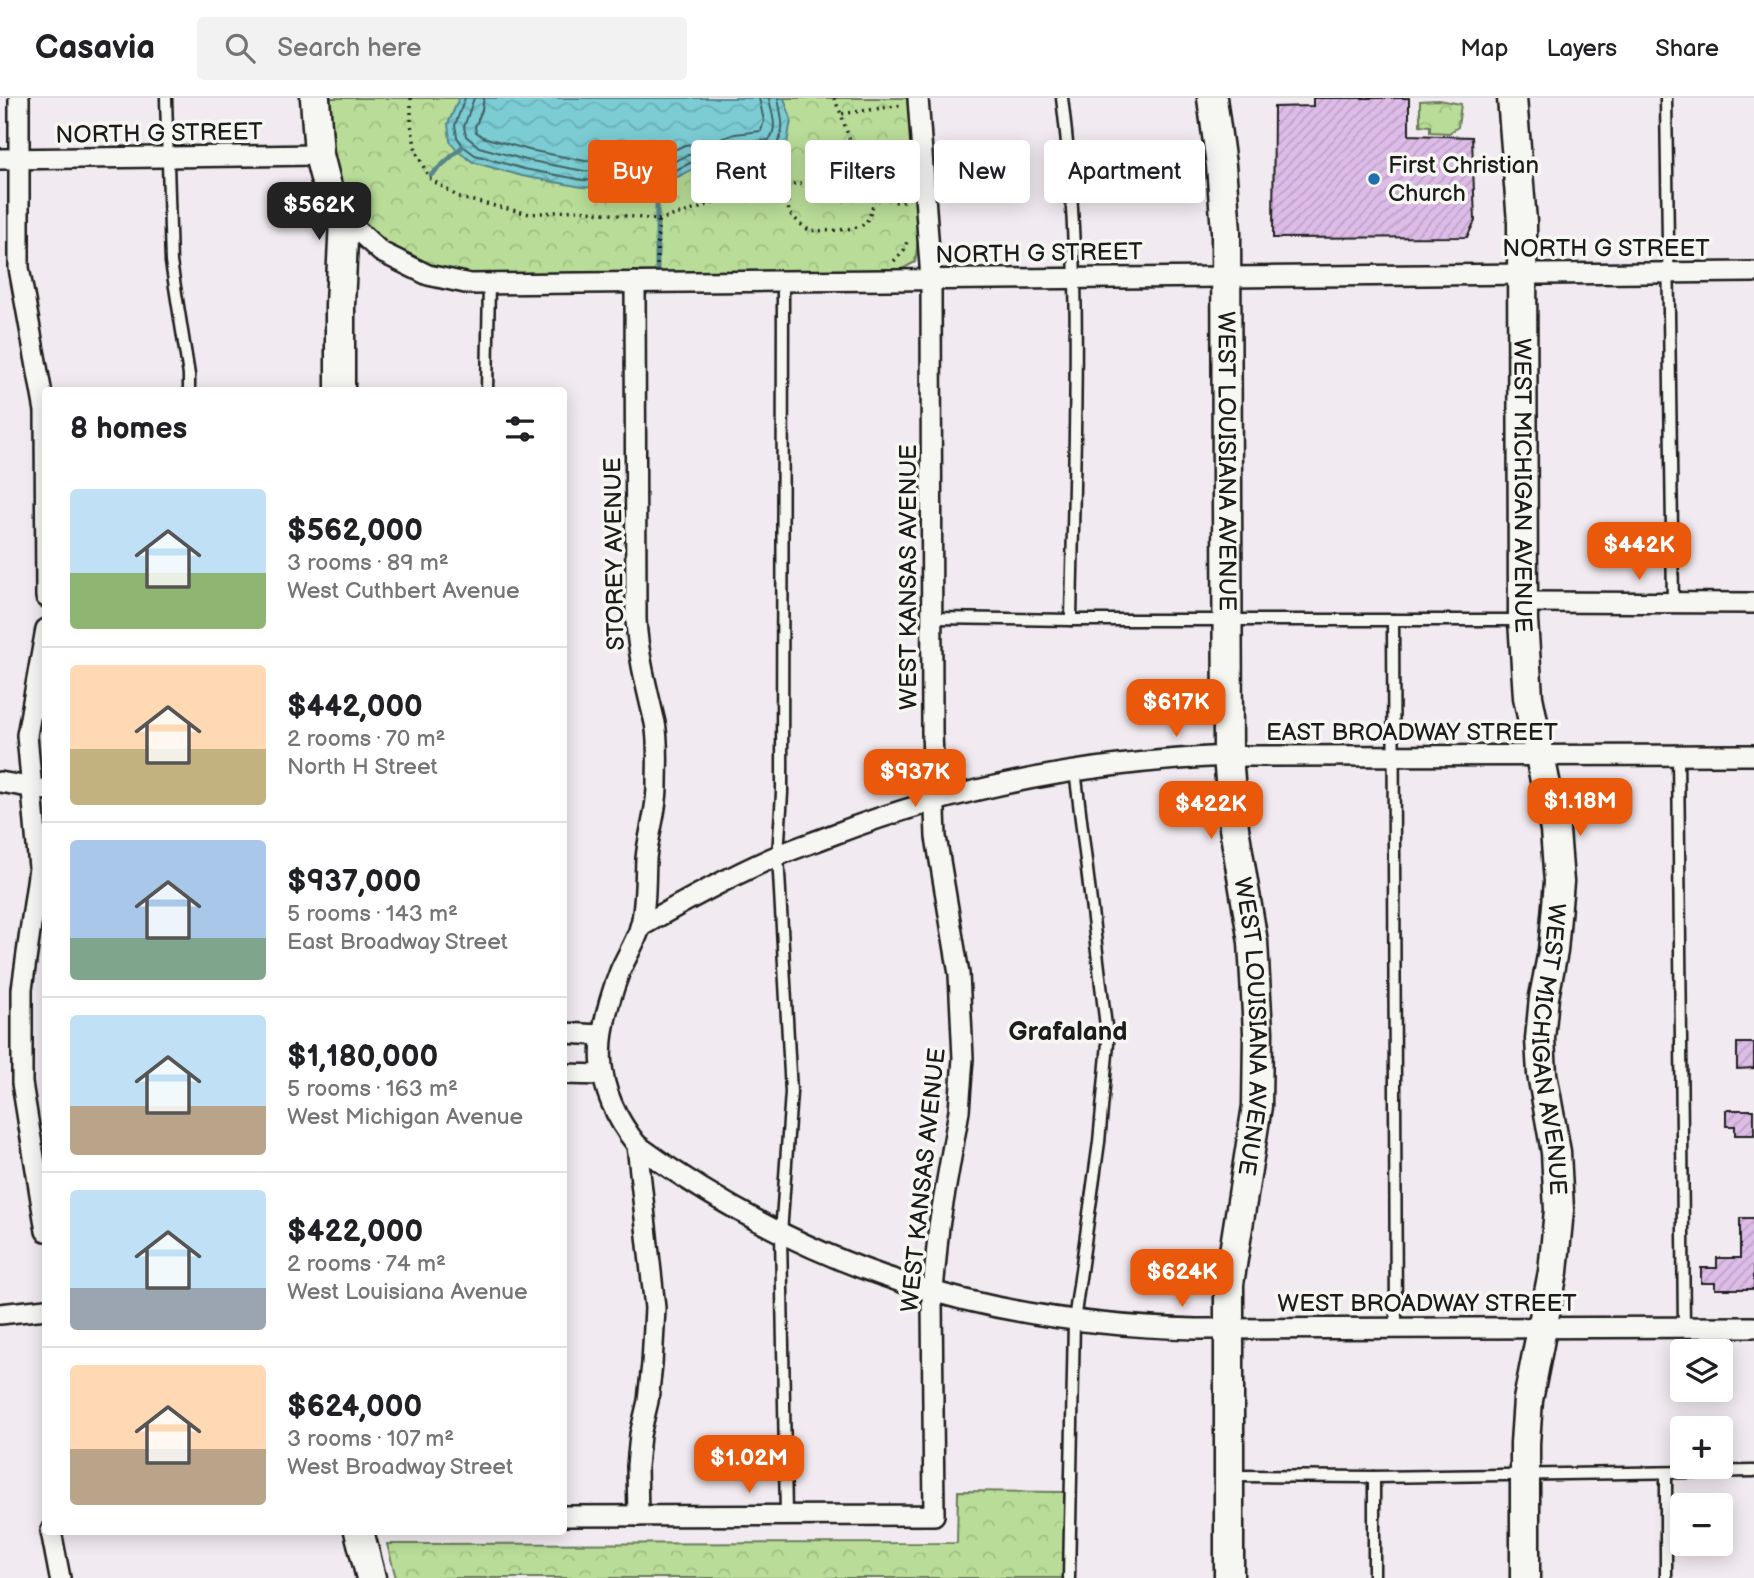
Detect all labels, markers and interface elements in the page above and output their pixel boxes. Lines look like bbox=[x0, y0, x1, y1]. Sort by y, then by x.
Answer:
search box bbox=[197, 17, 687, 80]
text: Casavia bbox=[35, 28, 155, 68]
icon: search bbox=[221, 29, 259, 67]
text: Search here bbox=[277, 33, 421, 64]
text: Map bbox=[1460, 34, 1508, 63]
text: Layers bbox=[1546, 34, 1617, 63]
text: Share bbox=[1655, 34, 1719, 63]
street label: NORTH G STREET bbox=[55, 117, 264, 150]
chip: Buy bbox=[588, 140, 677, 203]
chip: Rent bbox=[691, 140, 791, 203]
chip: Filters bbox=[805, 140, 920, 203]
chip: New bbox=[934, 140, 1030, 203]
chip: Apartment bbox=[1044, 140, 1205, 203]
place label: First Christian Church bbox=[1388, 151, 1539, 208]
marker: First Christian Church bbox=[1366, 171, 1382, 187]
pin: $562K bbox=[270, 183, 368, 242]
text: $562K bbox=[283, 191, 355, 219]
street label: NORTH G STREET bbox=[1502, 234, 1710, 263]
street label: NORTH G STREET bbox=[935, 237, 1144, 270]
street label: WEST LOUISIANA AVENUE bbox=[1211, 311, 1241, 611]
street label: WEST MICHIGAN AVENUE bbox=[1507, 338, 1538, 634]
icon: filters bbox=[501, 410, 539, 448]
text: 8 homes bbox=[70, 411, 187, 447]
street label: WEST KANSAS AVENUE bbox=[894, 444, 923, 710]
street label: STOREY AVENUE bbox=[598, 457, 631, 651]
text: $562,000 bbox=[287, 513, 423, 549]
icon: home bbox=[126, 517, 210, 601]
pin: $442K bbox=[1590, 522, 1688, 582]
text: $442K bbox=[1603, 531, 1675, 559]
text: 3 rooms · 89 m² bbox=[287, 549, 449, 577]
text: West Cuthbert Avenue bbox=[287, 577, 520, 605]
pin: $617K bbox=[1127, 680, 1225, 739]
text: $617K bbox=[1142, 688, 1210, 716]
text: $442,000 bbox=[287, 689, 423, 725]
icon: home bbox=[126, 693, 210, 777]
street label: EAST BROADWAY STREET bbox=[1266, 718, 1559, 747]
text: 2 rooms · 70 m² bbox=[287, 725, 446, 753]
pin: $937K bbox=[866, 750, 964, 809]
text: North H Street bbox=[287, 753, 438, 781]
text: $937K bbox=[880, 758, 950, 786]
pin: $1.18M bbox=[1523, 778, 1637, 838]
pin: $422K bbox=[1162, 782, 1260, 841]
text: $1.18M bbox=[1543, 787, 1617, 815]
text: $422K bbox=[1175, 790, 1247, 818]
text: $937,000 bbox=[287, 864, 421, 900]
icon: home bbox=[126, 868, 210, 952]
street label: WEST LOUISIANA AVENUE bbox=[1227, 875, 1272, 1177]
text: 5 rooms · 143 m² bbox=[287, 900, 458, 928]
street label: WEST MICHIGAN AVENUE bbox=[1525, 902, 1572, 1196]
text: East Broadway Street bbox=[287, 928, 508, 956]
district label: Grafaland bbox=[1009, 1017, 1127, 1048]
text: $1,180,000 bbox=[287, 1039, 438, 1075]
icon: home bbox=[126, 1043, 210, 1127]
street label: WEST KANSAS AVENUE bbox=[895, 1046, 952, 1314]
text: 5 rooms · 163 m² bbox=[287, 1075, 458, 1103]
text: West Michigan Avenue bbox=[287, 1103, 523, 1131]
text: $422,000 bbox=[287, 1214, 423, 1250]
icon: home bbox=[126, 1218, 210, 1302]
text: 2 rooms · 74 m² bbox=[287, 1250, 446, 1278]
pin: $624K bbox=[1133, 1250, 1231, 1309]
text: $624K bbox=[1146, 1258, 1218, 1286]
text: West Louisiana Avenue bbox=[287, 1278, 528, 1306]
street label: WEST BROADWAY STREET bbox=[1277, 1289, 1577, 1318]
map controls bbox=[1670, 1339, 1733, 1556]
button: layers bbox=[1670, 1339, 1733, 1402]
text: $624,000 bbox=[287, 1389, 422, 1425]
icon: home bbox=[126, 1393, 210, 1477]
button: + bbox=[1670, 1416, 1733, 1479]
text: 3 rooms · 107 m² bbox=[287, 1425, 454, 1453]
pin: $1.02M bbox=[692, 1436, 806, 1495]
text: $1.02M bbox=[710, 1444, 788, 1472]
text: West Broadway Street bbox=[287, 1453, 513, 1481]
button: − bbox=[1670, 1493, 1733, 1556]

